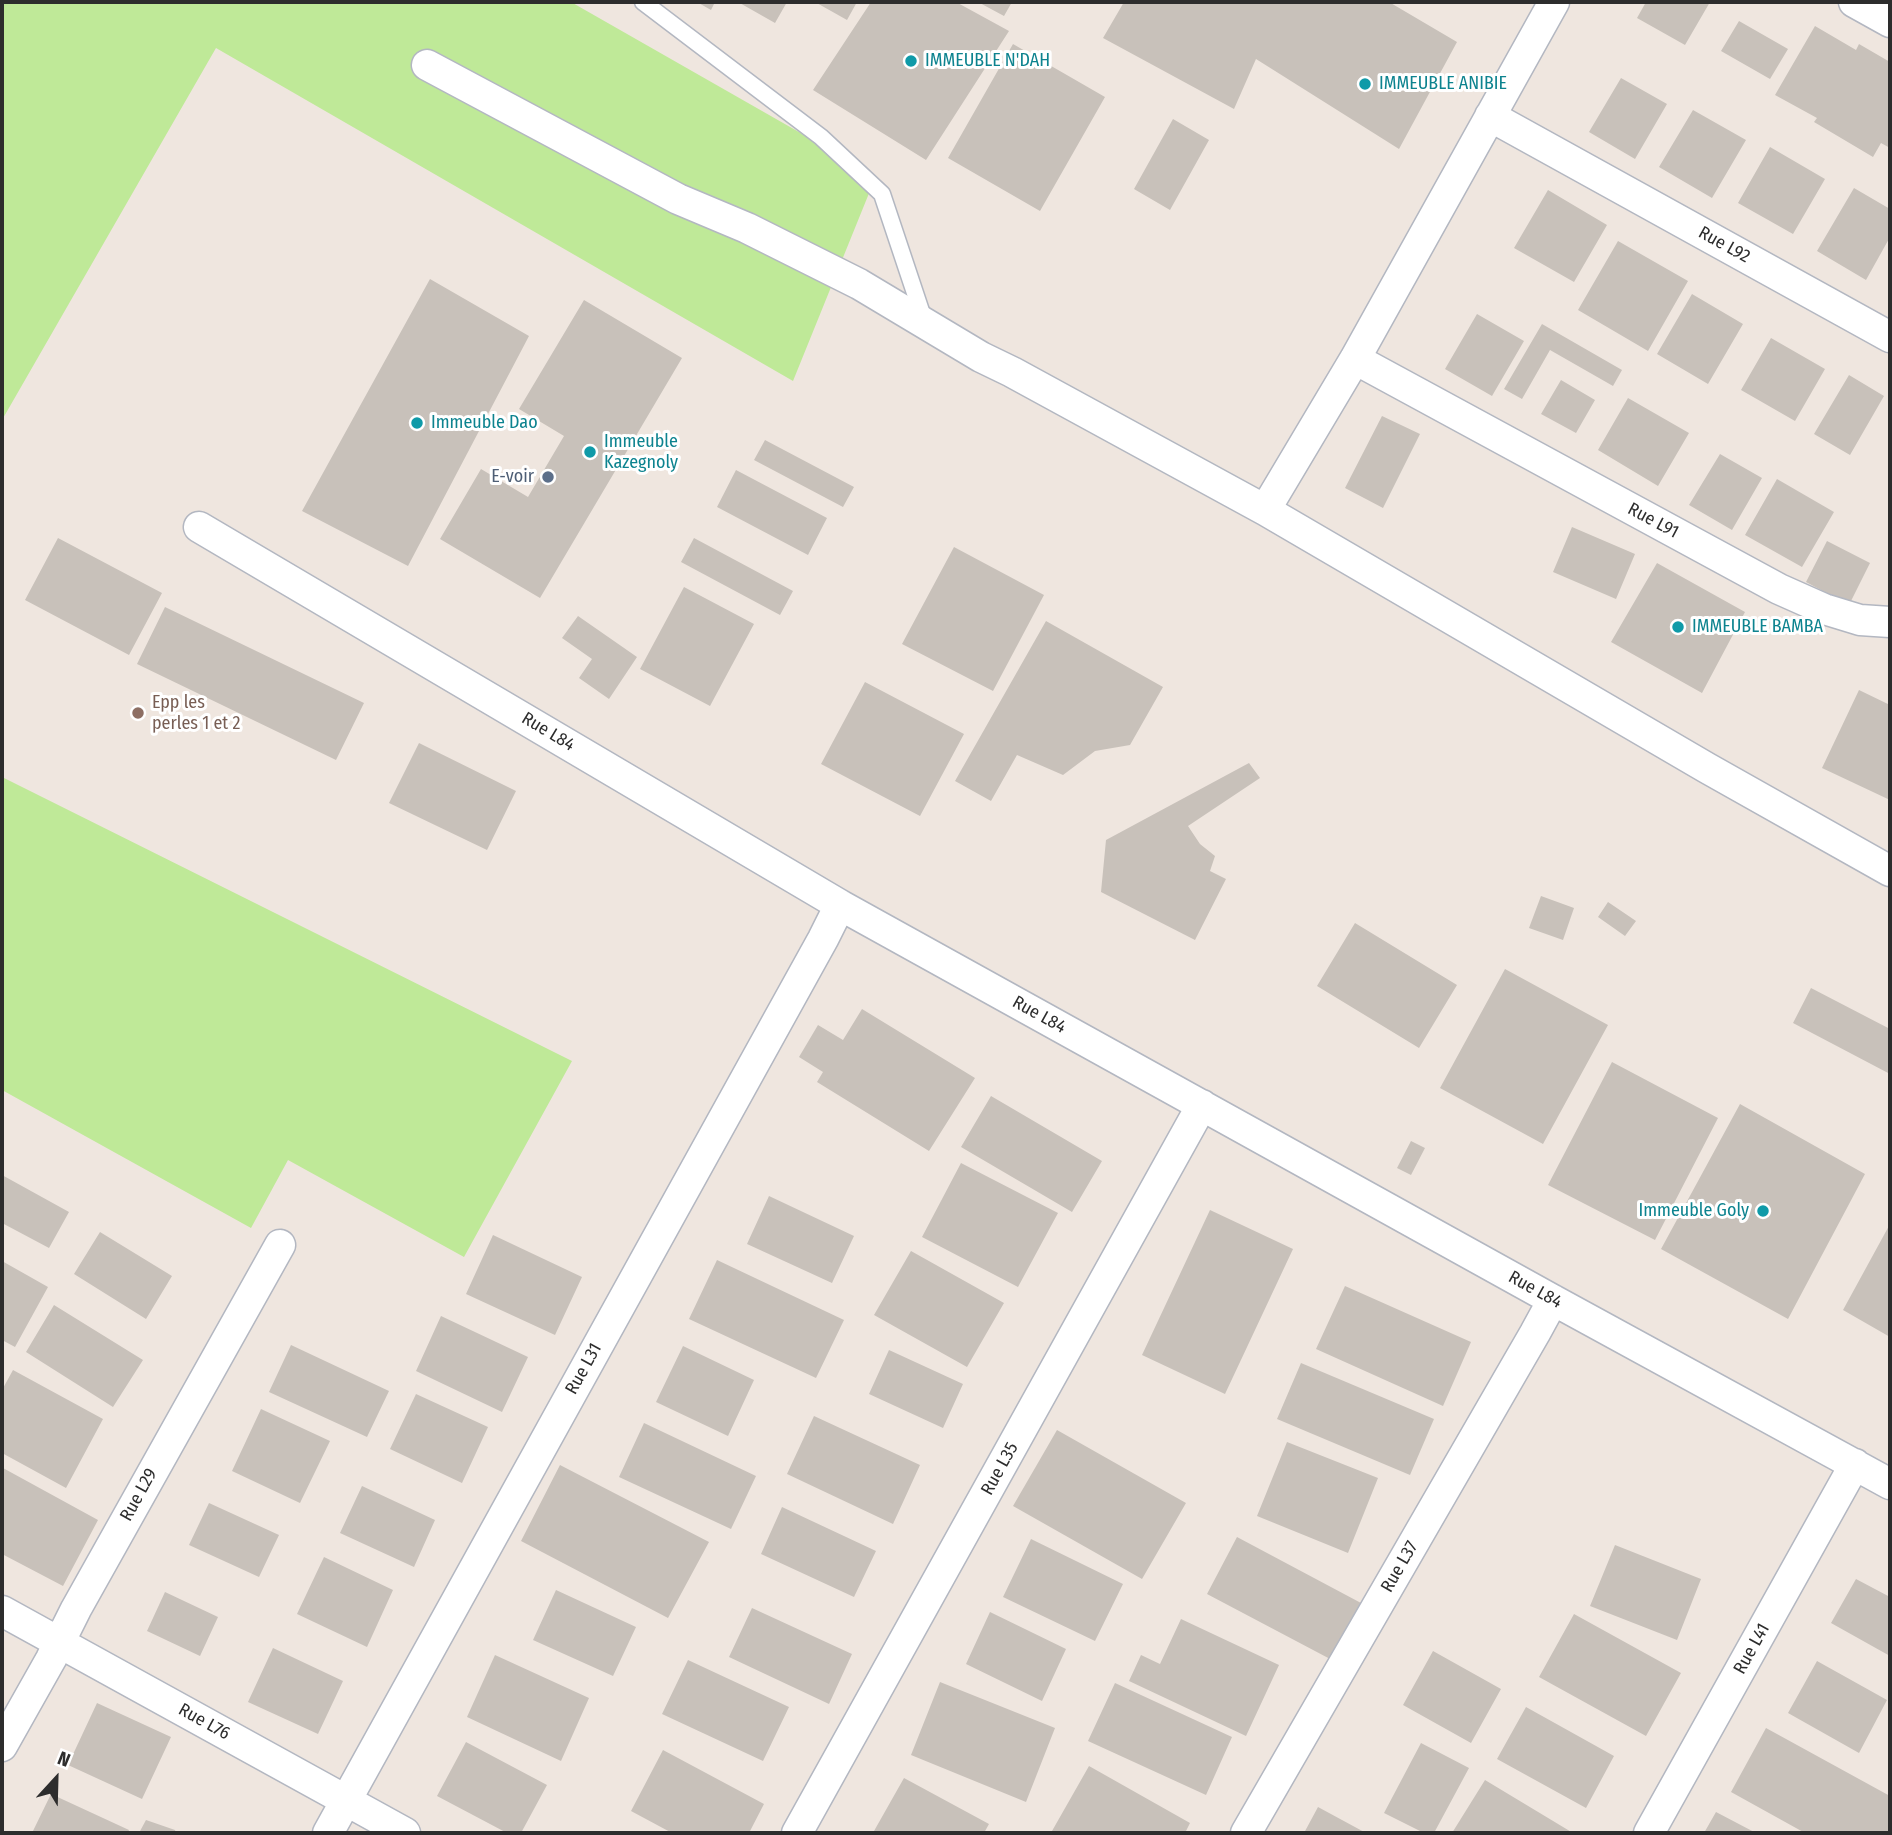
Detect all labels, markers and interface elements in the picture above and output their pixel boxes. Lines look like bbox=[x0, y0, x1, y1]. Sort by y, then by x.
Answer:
place label: IMMEUBLE N'DAH bbox=[925, 50, 1050, 72]
marker: IMMEUBLE N'DAH bbox=[903, 53, 919, 69]
place label: IMMEUBLE ANIBIE bbox=[1379, 73, 1507, 95]
marker: IMMEUBLE ANIBIE bbox=[1357, 76, 1373, 92]
street label: Rue L92 bbox=[1694, 222, 1754, 268]
place label: Immeuble Dao bbox=[431, 412, 538, 434]
marker: Immeuble Dao bbox=[409, 415, 425, 431]
place label: Immeuble Kazegnoly bbox=[604, 431, 678, 474]
marker: Immeuble Kazegnoly bbox=[582, 444, 598, 460]
place label: E-voir bbox=[491, 466, 534, 488]
marker: E-voir bbox=[540, 469, 556, 485]
street label: Rue L91 bbox=[1624, 499, 1682, 543]
place label: IMMEUBLE BAMBA bbox=[1692, 616, 1823, 638]
marker: IMMEUBLE BAMBA bbox=[1670, 619, 1686, 635]
place label: Epp les perles 1 et 2 bbox=[152, 692, 240, 734]
marker: Epp les perles 1 et 2 bbox=[130, 705, 146, 721]
street label: Rue L84 bbox=[518, 708, 578, 756]
street label: Rue L84 bbox=[1008, 992, 1070, 1038]
place label: Immeuble Goly bbox=[1639, 1200, 1749, 1222]
marker: Immeuble Goly bbox=[1755, 1203, 1771, 1219]
street label: Rue L84 bbox=[1504, 1267, 1566, 1313]
street label: Rue L31 bbox=[561, 1340, 607, 1398]
street label: Rue L35 bbox=[977, 1439, 1023, 1499]
street label: Rue L29 bbox=[116, 1465, 162, 1525]
street label: Rue L37 bbox=[1377, 1538, 1423, 1596]
street label: Rue L41 bbox=[1729, 1620, 1775, 1678]
street label: Rue L76 bbox=[174, 1699, 234, 1745]
north arrow bbox=[21, 1744, 91, 1814]
text: N bbox=[54, 1746, 74, 1772]

